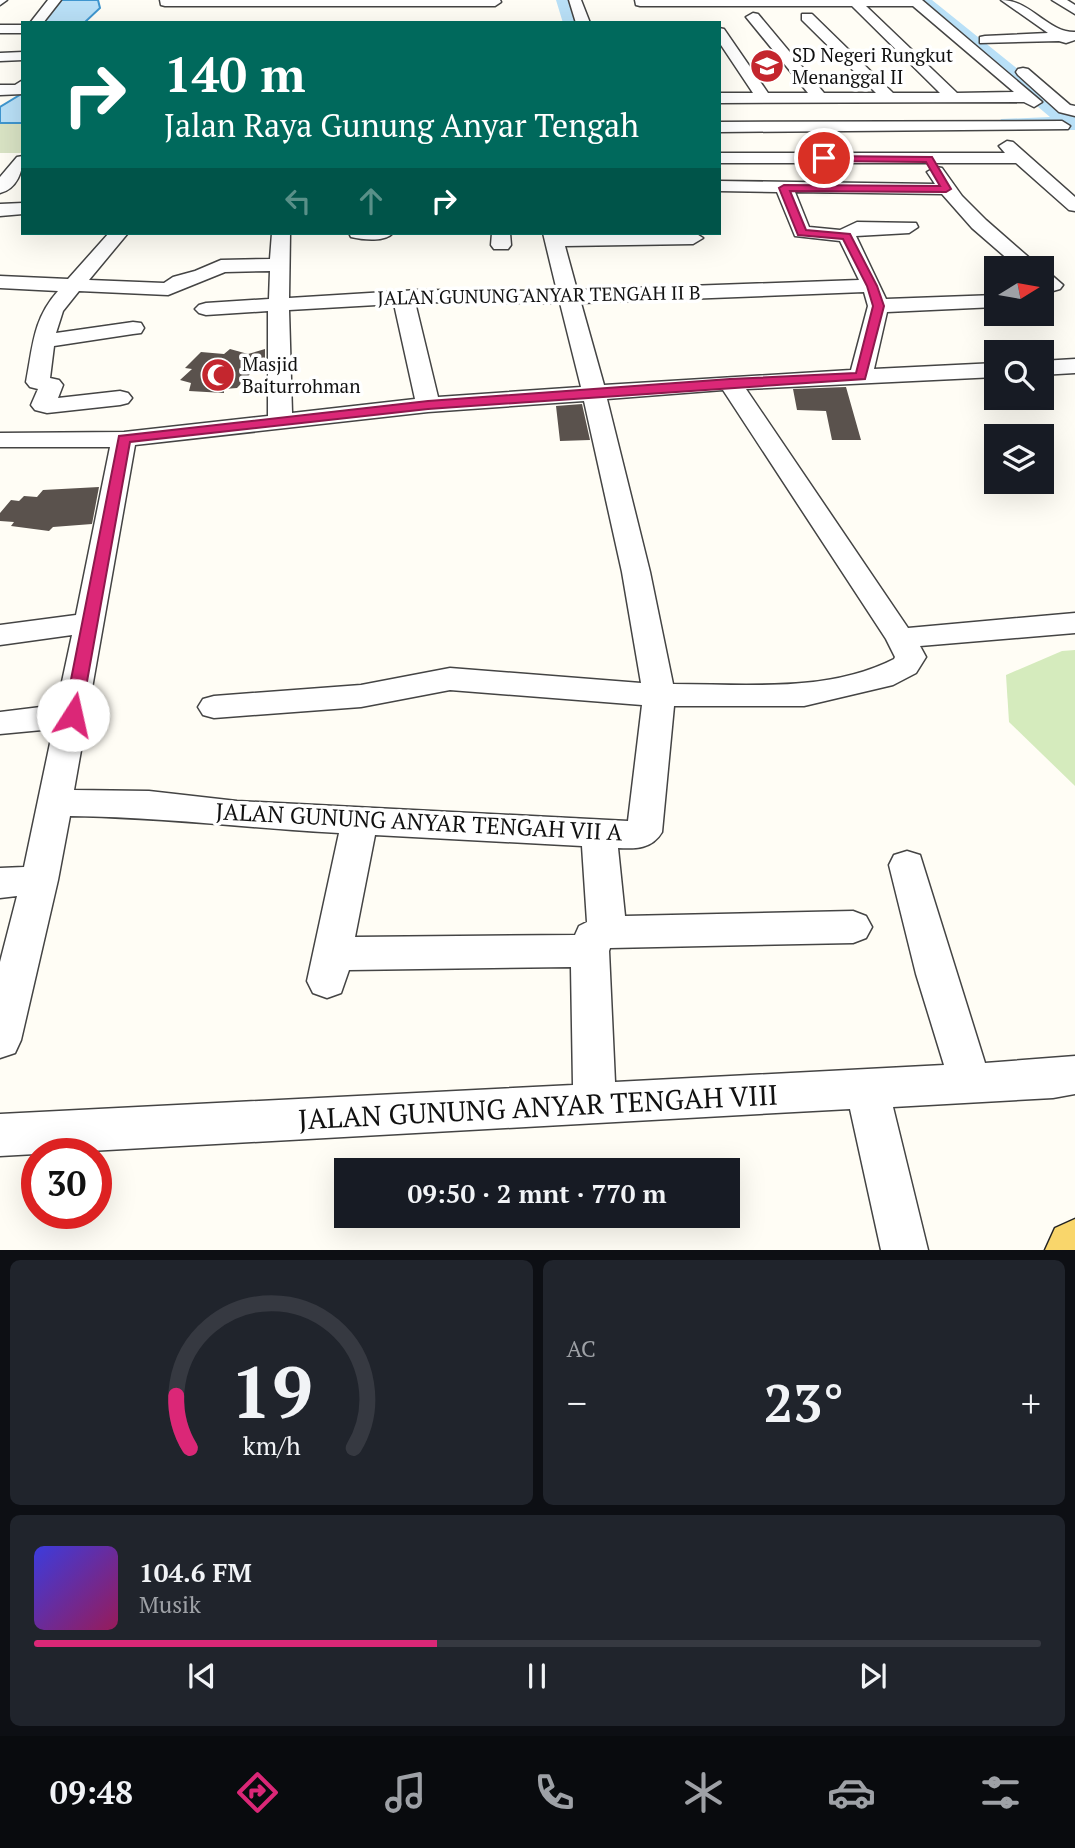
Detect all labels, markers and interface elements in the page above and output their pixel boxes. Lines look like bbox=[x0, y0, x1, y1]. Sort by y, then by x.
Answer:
text: 140 m bbox=[164, 41, 306, 106]
place label: SD Negeri Rungkut Menanggal II bbox=[792, 42, 953, 89]
school or university icon: SD Negeri Rungkut Menanggal II bbox=[748, 47, 786, 85]
icon: right bbox=[49, 49, 140, 140]
text: Jalan Raya Gunung Anyar Tengah bbox=[164, 104, 639, 146]
pin bbox=[794, 128, 854, 188]
icon: arrive bbox=[805, 139, 843, 177]
icon: left bbox=[279, 182, 317, 220]
icon: ahead bbox=[352, 182, 390, 220]
icon: right bbox=[425, 182, 463, 220]
north arrow bbox=[984, 256, 1054, 326]
map controls bbox=[984, 256, 1054, 494]
street label: JALAN GUNUNG ANYAR TENGAH II B bbox=[377, 279, 701, 310]
button: search bbox=[984, 340, 1054, 410]
place label: Masjid Baiturrohman bbox=[242, 351, 360, 398]
mosque icon: Masjid Baiturrohman bbox=[199, 356, 237, 394]
button: layers bbox=[984, 424, 1054, 494]
position arrow bbox=[36, 678, 110, 752]
street label: JALAN GUNUNG ANYAR TENGAH VII A bbox=[215, 795, 624, 848]
street label: JALAN GUNUNG ANYAR TENGAH VIII bbox=[297, 1075, 779, 1138]
speed limit sign: 30 bbox=[21, 1138, 112, 1229]
text: 09:50 · 2 mnt · 770 m bbox=[407, 1176, 667, 1210]
text: AC bbox=[567, 1333, 596, 1364]
text: 19 bbox=[230, 1343, 312, 1440]
text: 23° bbox=[764, 1368, 844, 1437]
text: − bbox=[567, 1378, 587, 1428]
text: + bbox=[1021, 1378, 1041, 1428]
text: km/h bbox=[242, 1429, 300, 1462]
text: 104.6 FM bbox=[139, 1555, 252, 1589]
text: Musik bbox=[139, 1589, 201, 1620]
icon: previous bbox=[183, 1657, 221, 1695]
icon: pause bbox=[518, 1657, 556, 1695]
icon: next bbox=[854, 1657, 892, 1695]
icon: directions bbox=[233, 1768, 282, 1817]
icon: music bbox=[381, 1768, 430, 1817]
icon: phone bbox=[530, 1768, 579, 1817]
icon: climate bbox=[679, 1768, 728, 1817]
icon: car bbox=[827, 1768, 876, 1817]
icon: filters bbox=[976, 1768, 1025, 1817]
text: 09:48 bbox=[50, 1771, 133, 1813]

